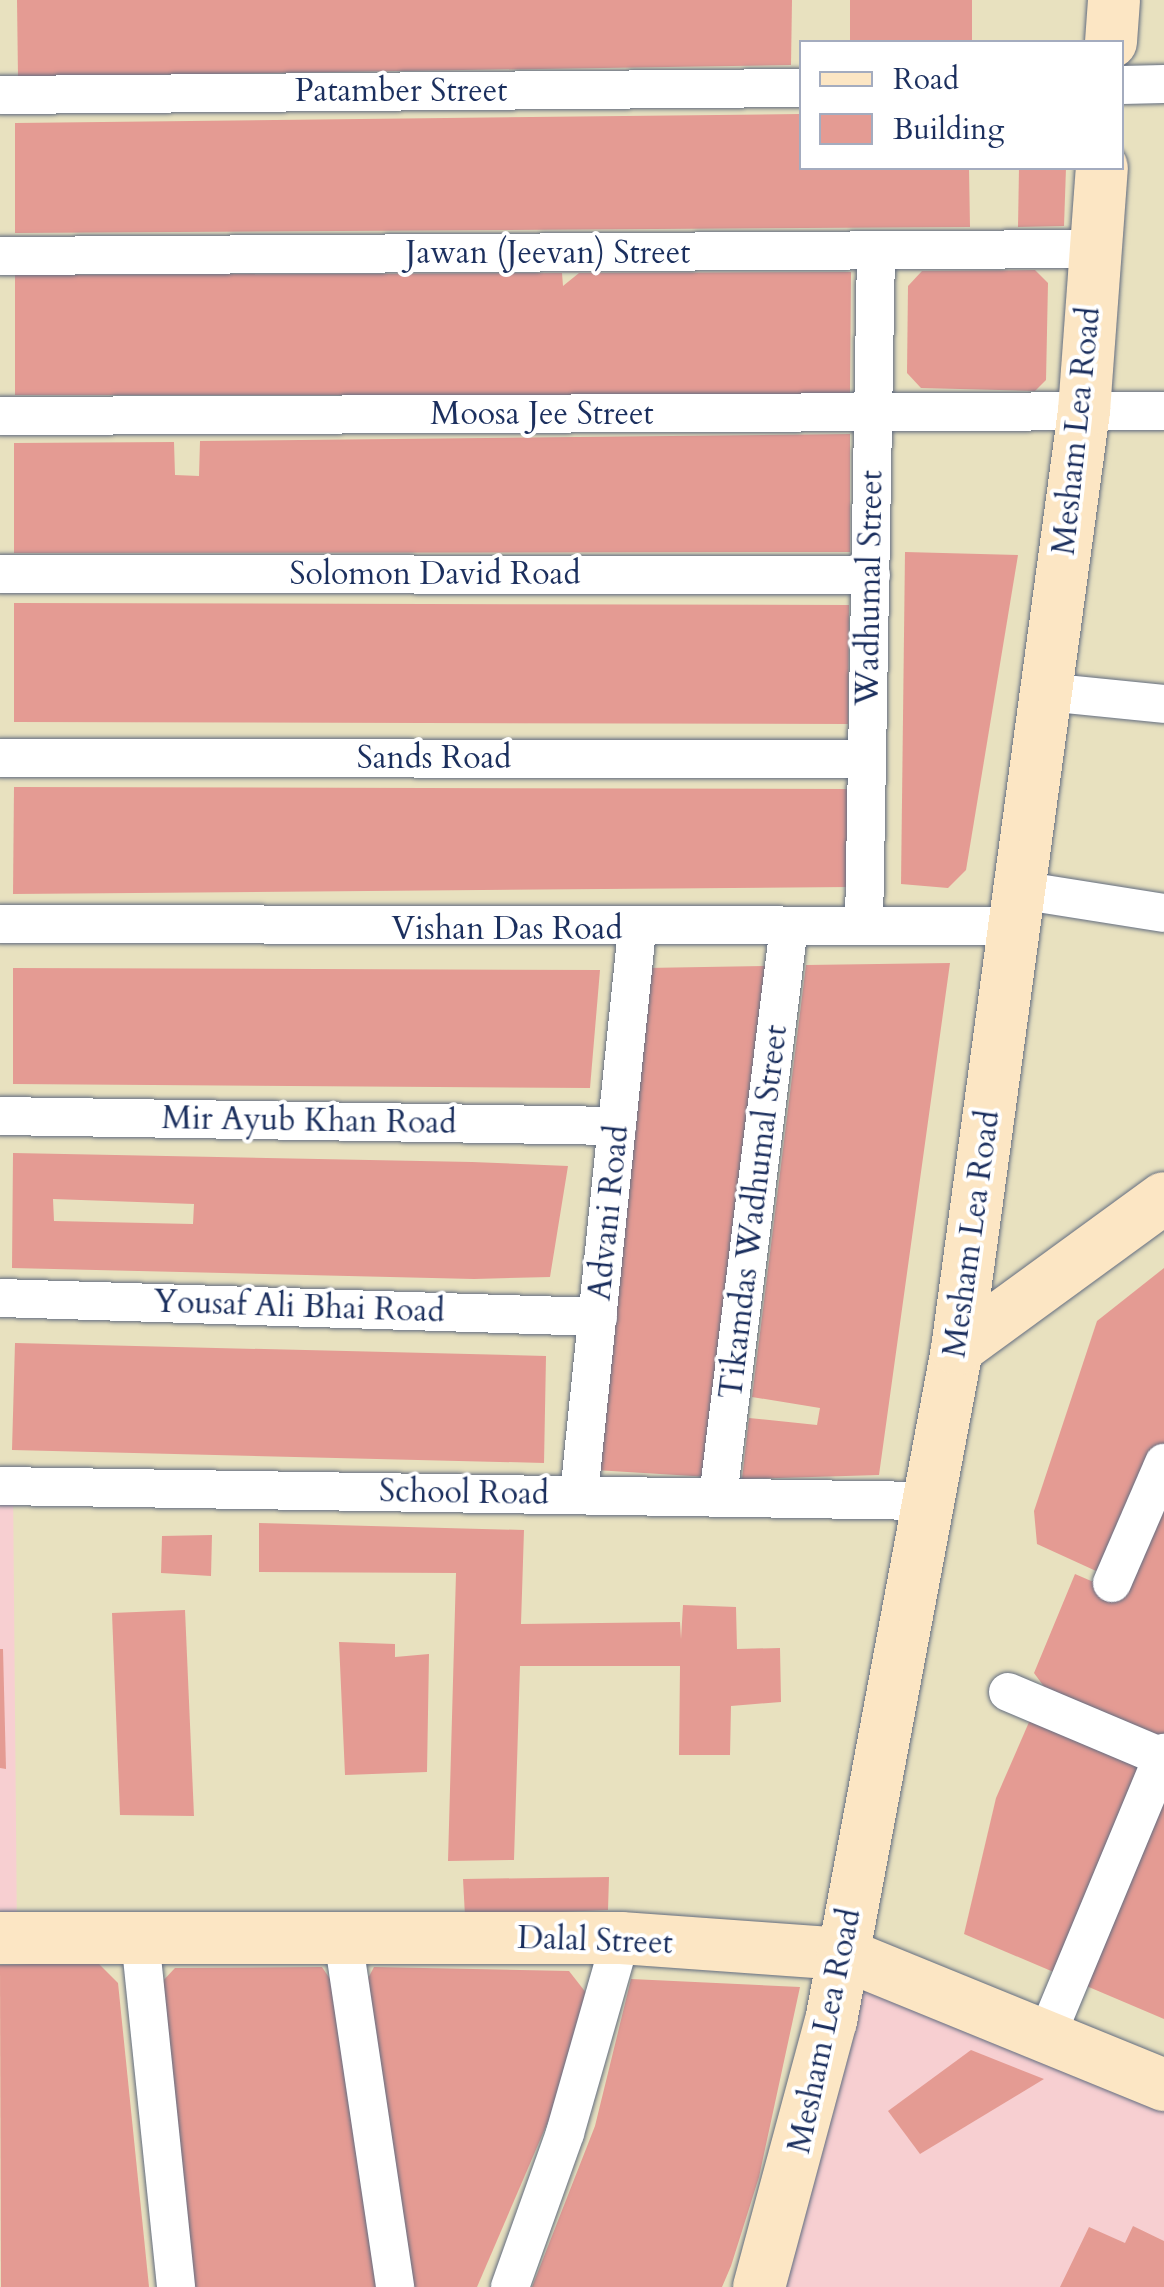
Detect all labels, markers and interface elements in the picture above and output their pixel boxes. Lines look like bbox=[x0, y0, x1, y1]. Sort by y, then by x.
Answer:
legend bbox=[799, 40, 1124, 170]
text: Road bbox=[893, 59, 959, 100]
street label: Patamber Street bbox=[295, 72, 507, 110]
text: Building bbox=[893, 109, 1004, 150]
street label: Jawan (Jeevan) Street bbox=[406, 234, 690, 272]
street label: Mesham Lea Road bbox=[1045, 305, 1109, 557]
street label: Moosa Jee Street bbox=[430, 395, 654, 433]
street label: Wadhumal Street bbox=[849, 470, 891, 706]
street label: Solomon David Road bbox=[290, 555, 580, 593]
street label: Sands Road bbox=[357, 739, 511, 777]
street label: Vishan Das Road bbox=[392, 910, 622, 948]
street label: Tikamdas Wadhumal Street bbox=[712, 1023, 796, 1401]
street label: Mir Ayub Khan Road bbox=[161, 1099, 457, 1143]
street label: Mesham Lea Road bbox=[936, 1108, 1008, 1360]
street label: Advani Road bbox=[581, 1124, 637, 1302]
street label: Yousaf Ali Bhai Road bbox=[153, 1283, 445, 1331]
street label: School Road bbox=[379, 1472, 549, 1514]
street label: Mesham Lea Road bbox=[780, 1905, 870, 2157]
street label: Dalal Street bbox=[517, 1919, 673, 1963]

